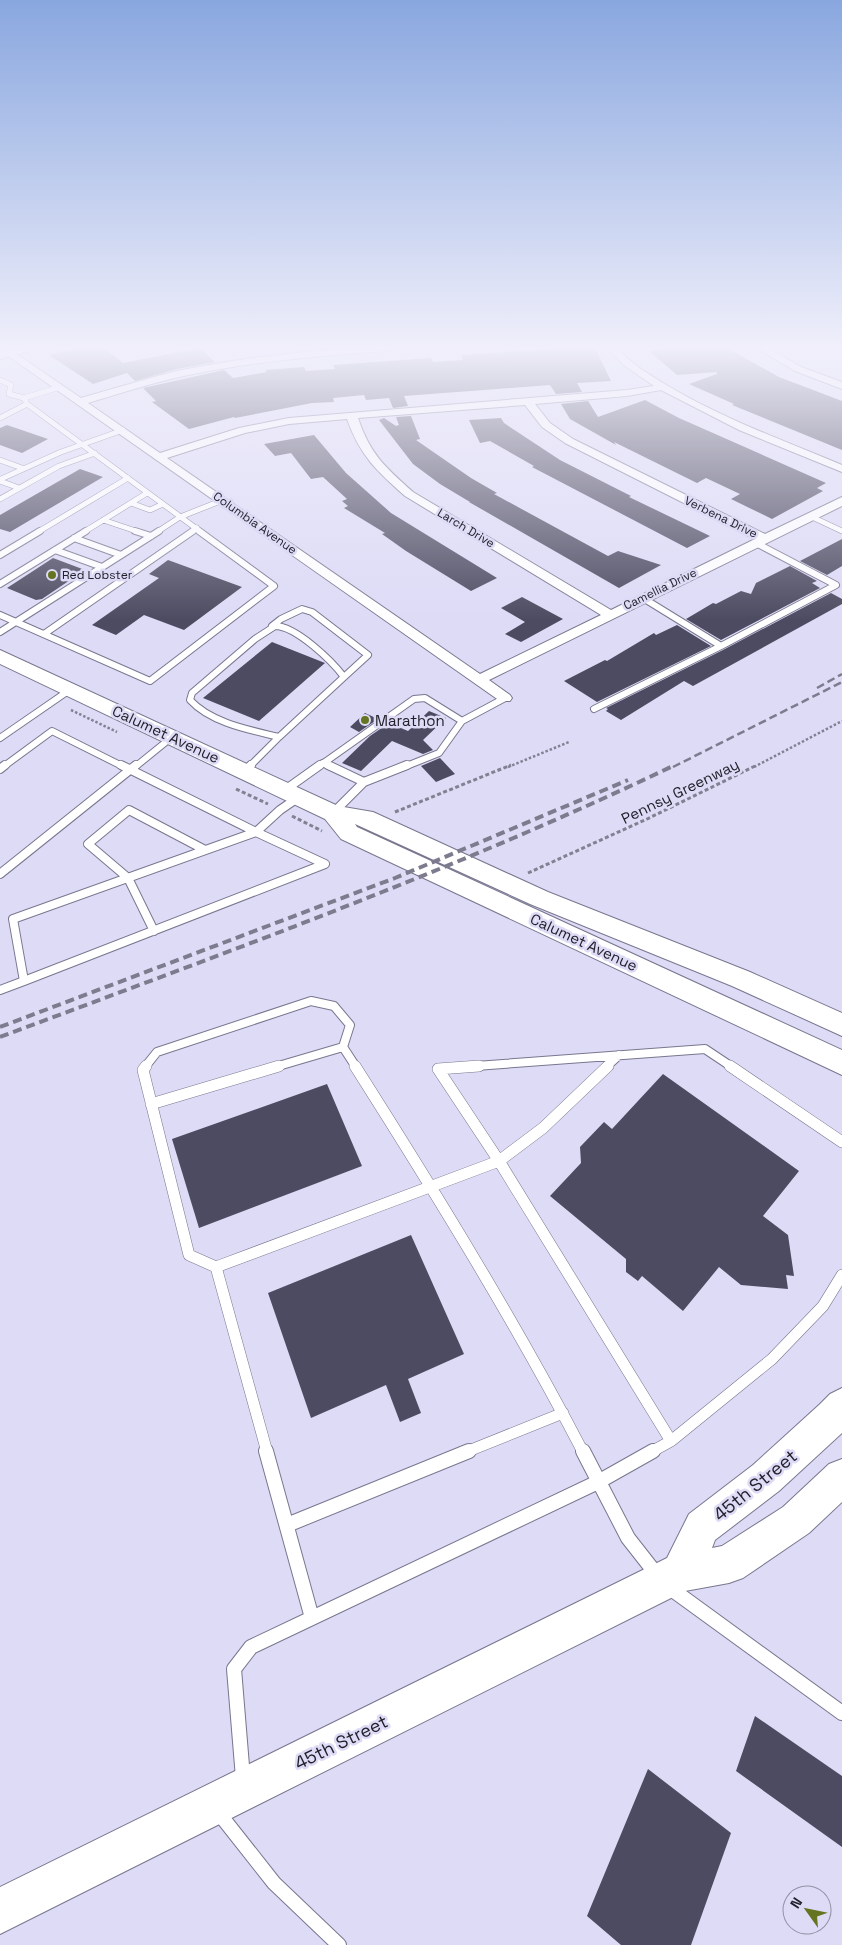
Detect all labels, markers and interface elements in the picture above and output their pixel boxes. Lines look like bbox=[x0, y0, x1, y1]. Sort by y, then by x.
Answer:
street label: Columbia Avenue bbox=[210, 488, 300, 558]
street label: Verbena Drive bbox=[682, 492, 760, 542]
street label: Larch Drive bbox=[434, 505, 498, 551]
street label: Camellia Drive bbox=[621, 564, 699, 614]
place label: Red Lobster bbox=[62, 567, 133, 583]
marker: Red Lobster bbox=[46, 569, 58, 581]
street label: Calumet Avenue bbox=[109, 701, 223, 767]
place label: Marathon bbox=[375, 711, 445, 730]
marker: Marathon bbox=[359, 714, 371, 726]
street label: Pennsy Greenway bbox=[618, 754, 742, 828]
street label: Calumet Avenue bbox=[527, 909, 641, 975]
street label: 45th Street bbox=[709, 1444, 801, 1526]
street label: 45th Street bbox=[291, 1710, 391, 1774]
north arrow bbox=[782, 1885, 832, 1935]
text: N bbox=[786, 1894, 806, 1912]

